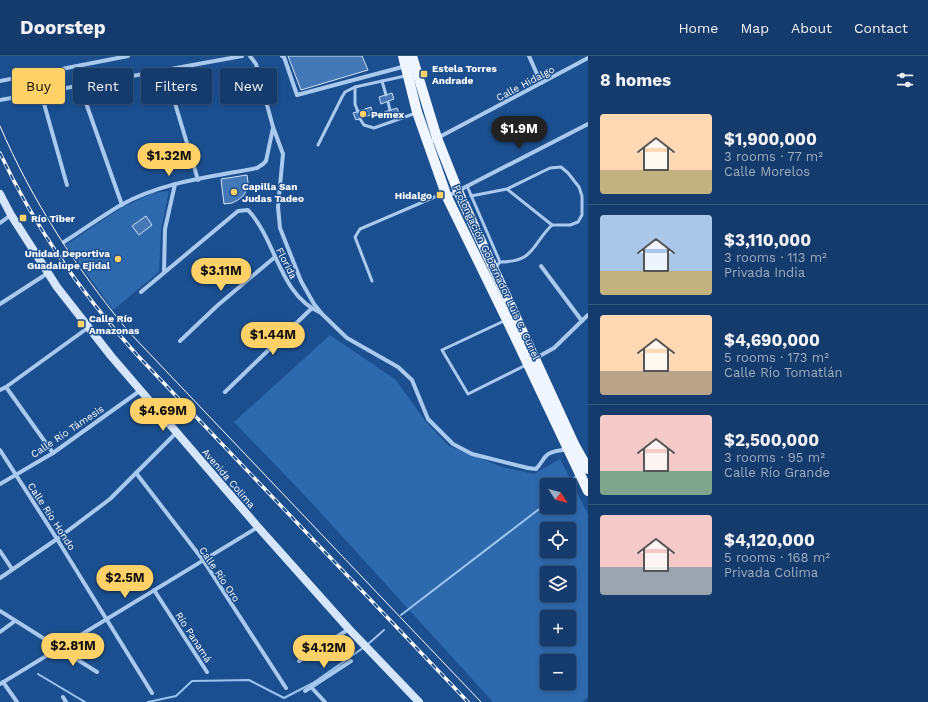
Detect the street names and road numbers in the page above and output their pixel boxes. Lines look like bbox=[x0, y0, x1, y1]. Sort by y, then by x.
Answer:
street label: Calle Hidalgo bbox=[494, 64, 556, 103]
street label: Prolongación Gobernador Luis C. Curiel bbox=[451, 183, 542, 361]
street label: Florida bbox=[274, 246, 299, 281]
street label: Calle Río Támesis bbox=[29, 403, 106, 460]
street label: Avenida Colima bbox=[200, 446, 258, 510]
street label: Calle Río Hondo bbox=[26, 480, 77, 552]
street label: Calle Río Oro bbox=[197, 545, 242, 604]
street label: Río Panamá bbox=[173, 610, 214, 665]

